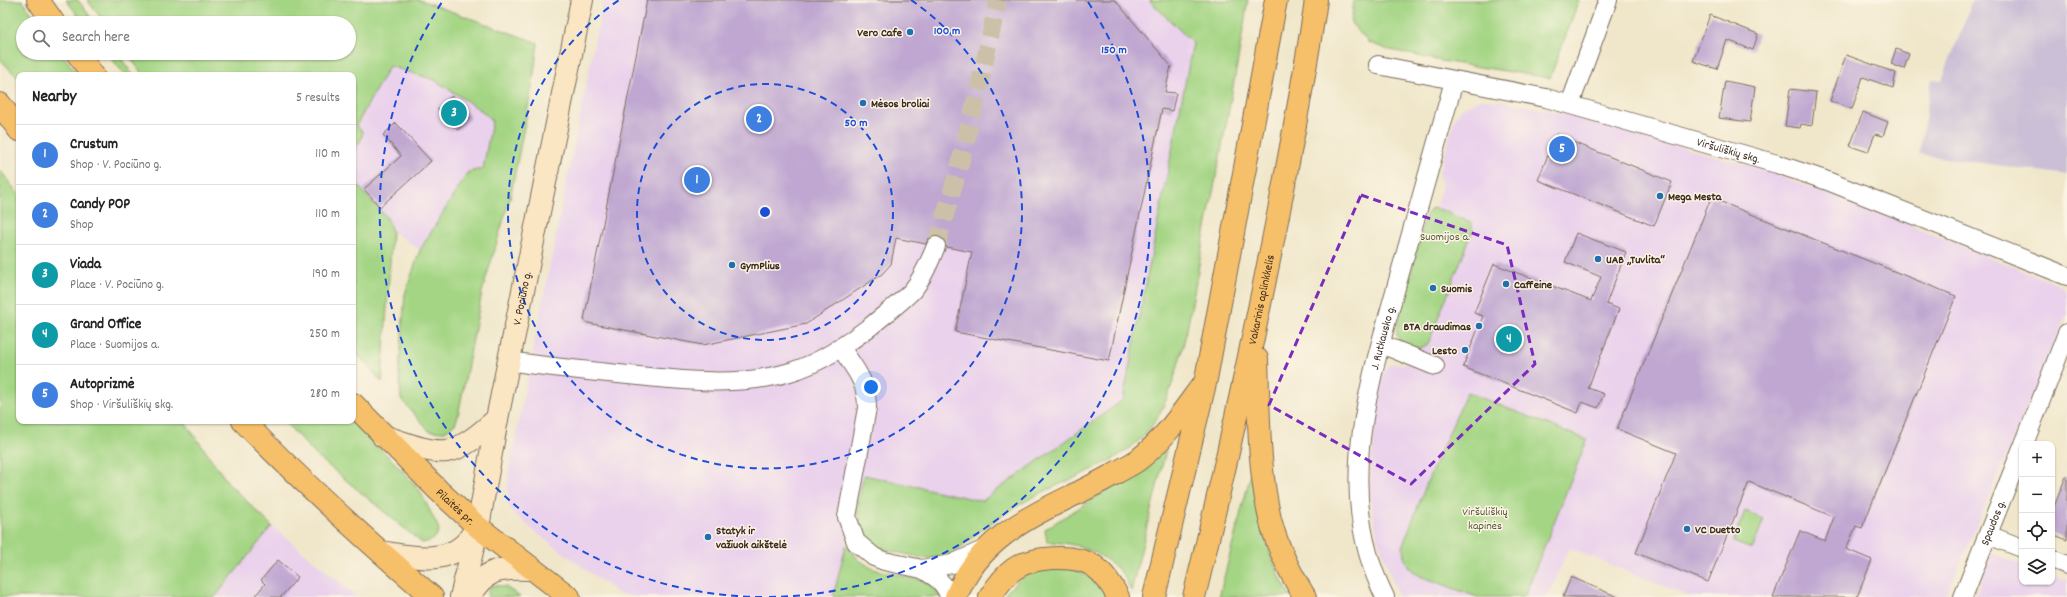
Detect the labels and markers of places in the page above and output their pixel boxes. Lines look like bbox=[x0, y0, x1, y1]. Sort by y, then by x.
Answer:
place label: Vero Cafe bbox=[857, 25, 903, 42]
marker: Vero Cafe bbox=[905, 27, 915, 37]
place label: Mėsos broliai bbox=[871, 96, 930, 113]
pin: 3 bbox=[441, 98, 467, 128]
marker: Mėsos broliai bbox=[858, 98, 868, 108]
pin: 2 bbox=[746, 104, 772, 134]
pin: 5 bbox=[1549, 134, 1575, 164]
pin: 1 bbox=[684, 165, 710, 195]
place label: Mega Mesta bbox=[1668, 189, 1723, 206]
marker: Mega Mesta bbox=[1655, 191, 1665, 201]
centre of rings bbox=[758, 205, 772, 219]
place label: UAB „Tuvlita“ bbox=[1606, 252, 1665, 269]
marker: UAB „Tuvlita“ bbox=[1593, 254, 1603, 264]
place label: GymPlius bbox=[740, 258, 780, 275]
marker: GymPlius bbox=[727, 260, 737, 270]
place label: Caffeine bbox=[1514, 277, 1553, 294]
marker: Caffeine bbox=[1501, 279, 1511, 289]
place label: Suomis bbox=[1441, 281, 1472, 298]
marker: Suomis bbox=[1428, 283, 1438, 293]
place label: BTA draudimas bbox=[1404, 319, 1471, 336]
marker: BTA draudimas bbox=[1474, 321, 1484, 331]
pin: 4 bbox=[1496, 324, 1522, 354]
place label: Lesto bbox=[1432, 343, 1458, 360]
marker: Lesto bbox=[1460, 345, 1470, 355]
place label: VC Duetto bbox=[1695, 522, 1741, 539]
place label: Statyk ir važiuok aikštelė bbox=[716, 523, 787, 554]
marker: VC Duetto bbox=[1682, 524, 1692, 534]
marker: Statyk ir važiuok aikštelė bbox=[703, 532, 713, 542]

